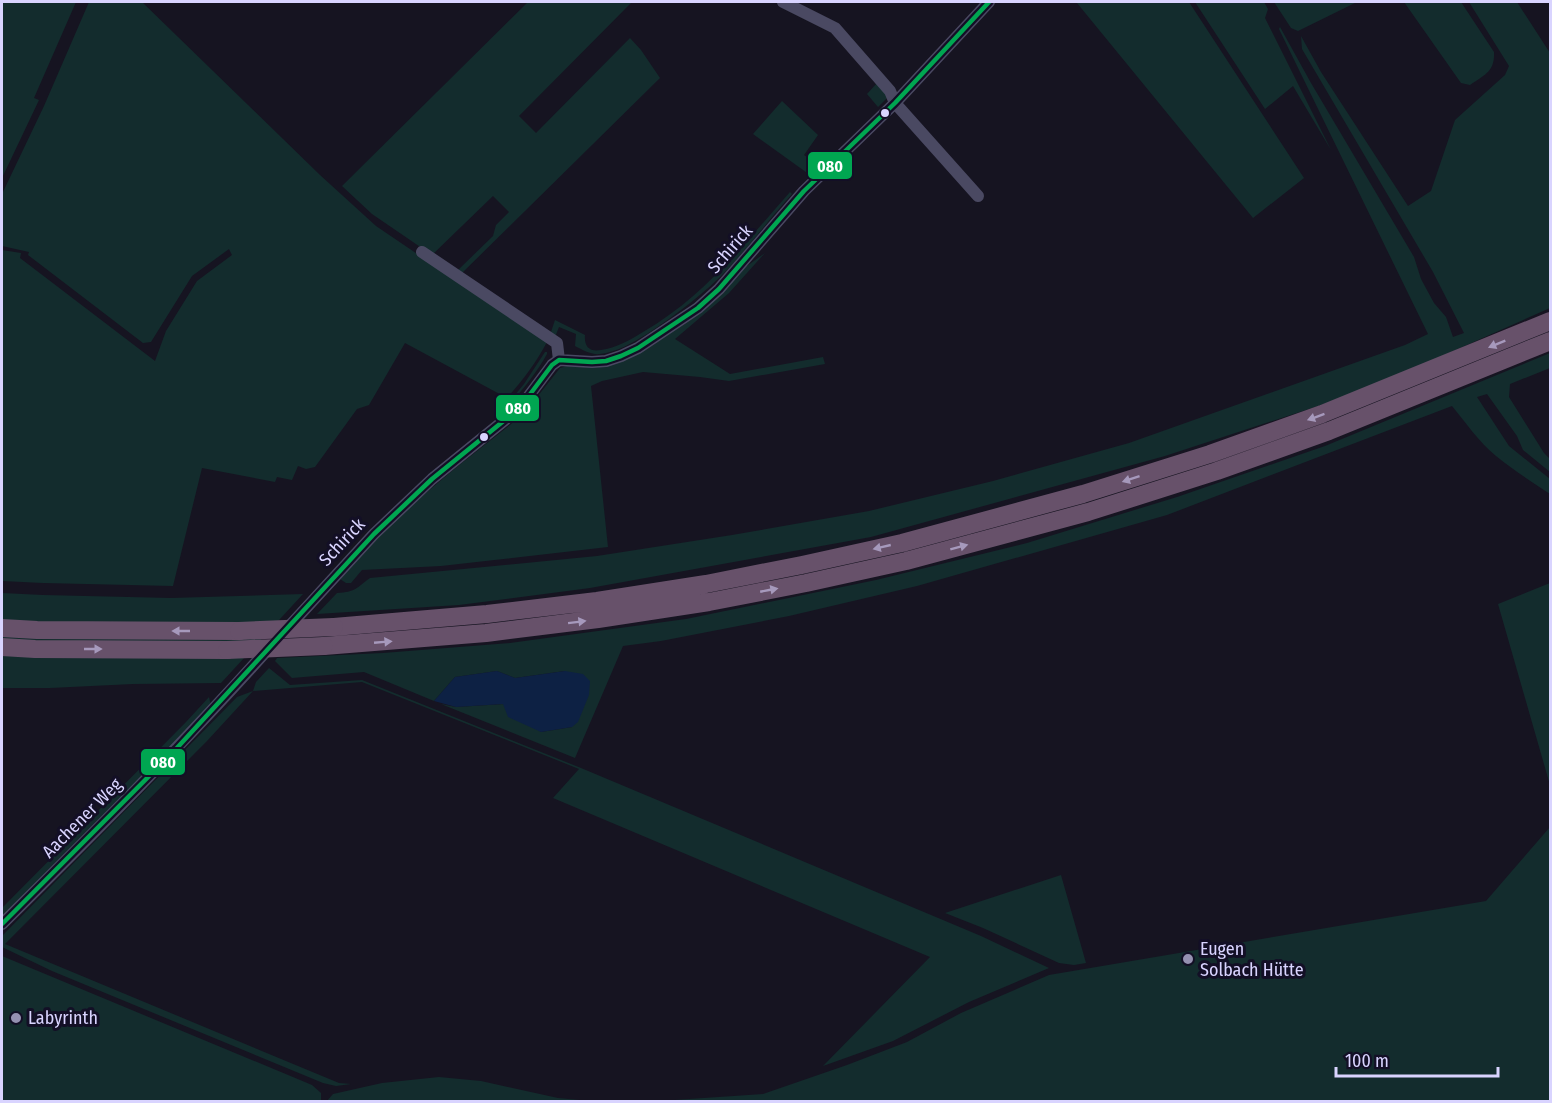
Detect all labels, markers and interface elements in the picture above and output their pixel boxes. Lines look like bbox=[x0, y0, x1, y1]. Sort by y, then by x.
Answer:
unlabelled marker bbox=[879, 107, 891, 119]
line badge: 080 bbox=[807, 151, 853, 180]
text: 080 bbox=[817, 157, 843, 176]
street label: Schirick bbox=[703, 220, 758, 278]
one-way arrow bbox=[1487, 339, 1505, 349]
line badge: 080 bbox=[495, 394, 540, 422]
text: 080 bbox=[505, 399, 531, 418]
one-way arrow bbox=[1307, 412, 1325, 422]
unlabelled marker bbox=[478, 431, 490, 443]
one-way arrow bbox=[1122, 475, 1140, 484]
street label: Schirick bbox=[314, 513, 370, 571]
one-way arrow bbox=[950, 541, 968, 551]
one-way arrow bbox=[872, 543, 891, 552]
one-way arrow bbox=[760, 585, 779, 594]
one-way arrow bbox=[567, 617, 586, 626]
one-way arrow bbox=[171, 626, 190, 636]
one-way arrow bbox=[373, 637, 392, 647]
one-way arrow bbox=[84, 644, 103, 654]
line badge: 080 bbox=[140, 748, 186, 776]
text: 080 bbox=[150, 753, 176, 772]
street label: Aachener Weg bbox=[37, 773, 127, 863]
place label: Eugen Solbach Hütte bbox=[1200, 938, 1304, 981]
marker: Eugen Solbach Hütte bbox=[1181, 952, 1195, 966]
place label: Labyrinth bbox=[28, 1007, 98, 1029]
marker: Labyrinth bbox=[9, 1011, 23, 1025]
scale bar bbox=[1336, 1040, 1498, 1078]
text: 100 m bbox=[1345, 1050, 1389, 1072]

